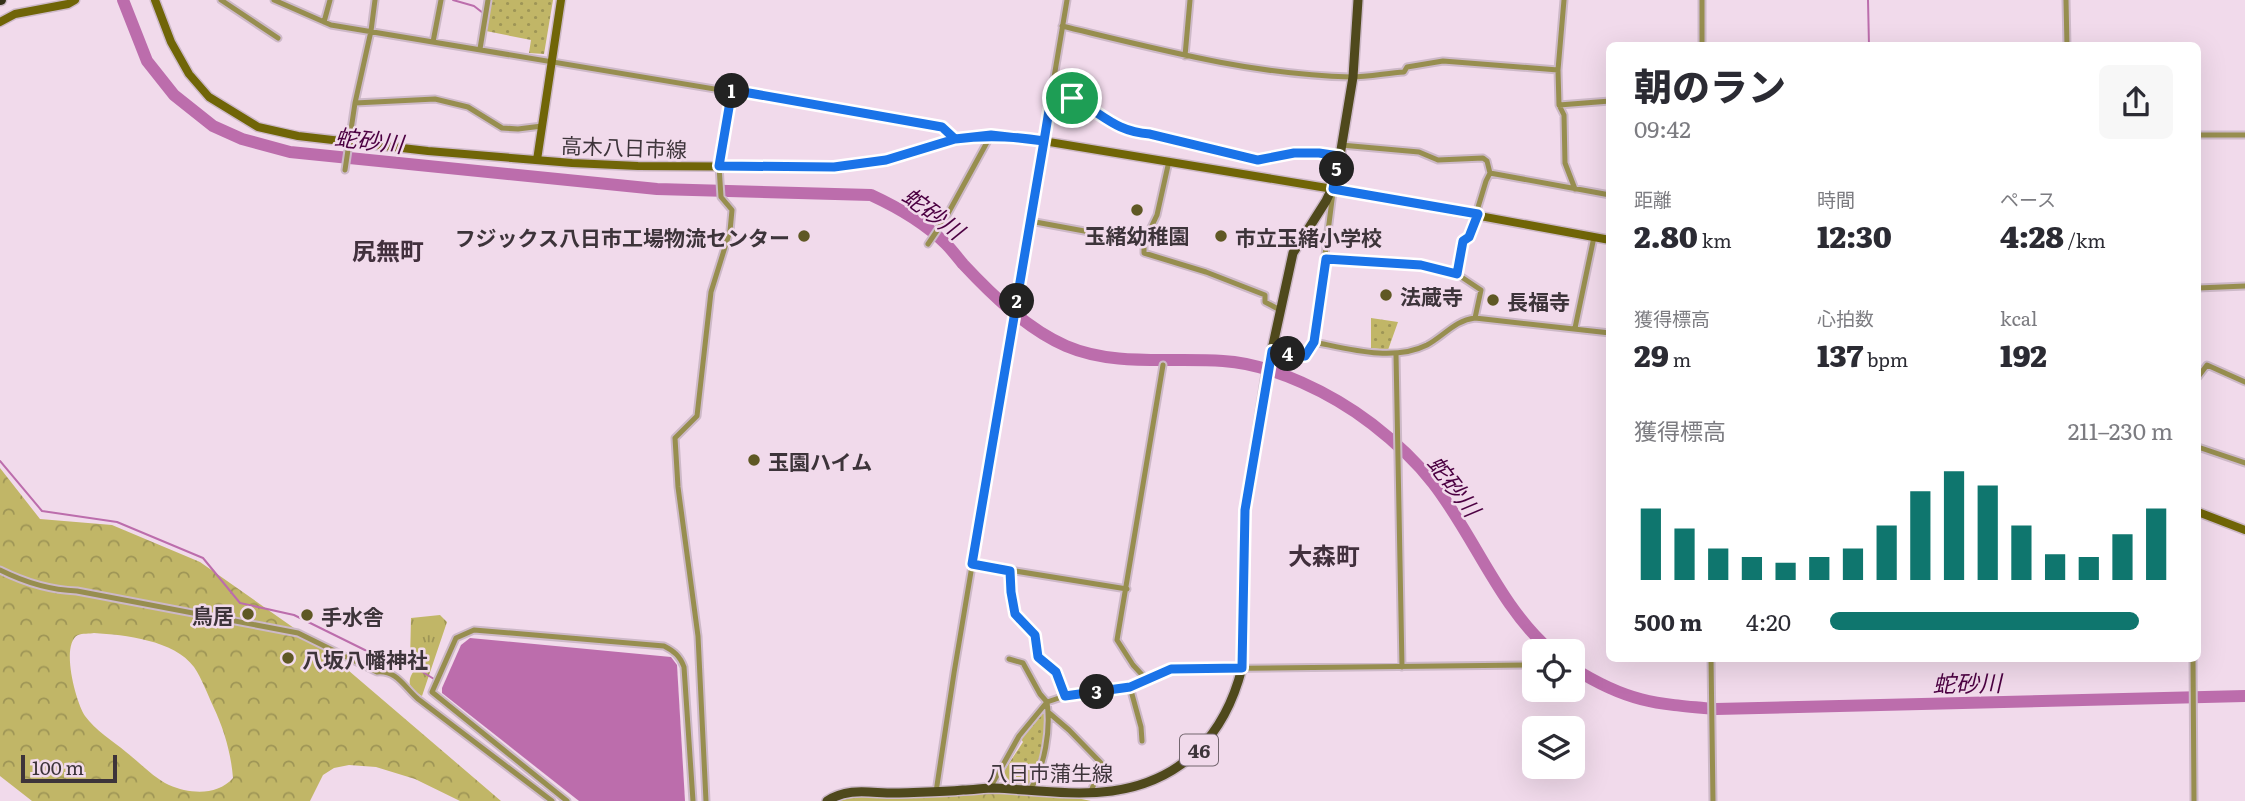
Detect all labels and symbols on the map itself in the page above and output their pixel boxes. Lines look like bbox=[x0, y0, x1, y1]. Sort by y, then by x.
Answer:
pin bbox=[1042, 68, 1102, 128]
pin: 1 bbox=[714, 74, 750, 108]
water label: 蛇砂川 bbox=[333, 118, 408, 160]
street label: 高木八日市線 bbox=[560, 128, 688, 164]
pin: 5 bbox=[1320, 152, 1354, 186]
water label: 蛇砂川 bbox=[896, 178, 974, 248]
marker: 玉緒幼稚園 bbox=[1129, 202, 1145, 218]
place label: 玉緒幼稚園 bbox=[1085, 219, 1190, 250]
place label: フジックス八日市工場物流センター bbox=[455, 221, 790, 252]
place label: 市立玉緒小学校 bbox=[1235, 221, 1382, 252]
marker: フジックス八日市工場物流センター bbox=[796, 228, 812, 244]
marker: 市立玉緒小学校 bbox=[1213, 228, 1229, 244]
district label: 尻無町 bbox=[352, 232, 424, 267]
place label: 法蔵寺 bbox=[1400, 280, 1463, 311]
pin: 2 bbox=[1000, 284, 1034, 318]
place label: 長福寺 bbox=[1507, 285, 1570, 316]
marker: 法蔵寺 bbox=[1378, 287, 1394, 303]
marker: 長福寺 bbox=[1485, 292, 1501, 308]
pin: 4 bbox=[1270, 336, 1306, 372]
place label: 玉園ハイム bbox=[768, 445, 872, 476]
water label: 蛇砂川 bbox=[1421, 447, 1491, 525]
marker: 玉園ハイム bbox=[746, 452, 762, 468]
district label: 大森町 bbox=[1288, 537, 1360, 572]
place label: 鳥居 bbox=[192, 599, 234, 630]
place label: 手水舎 bbox=[321, 600, 384, 631]
marker: 鳥居 bbox=[240, 606, 256, 622]
marker: 手水舎 bbox=[299, 607, 315, 623]
place label: 八坂八幡神社 bbox=[302, 643, 428, 674]
marker: 八坂八幡神社 bbox=[280, 650, 296, 666]
water label: 蛇砂川 bbox=[1932, 664, 2005, 700]
pin: 3 bbox=[1080, 674, 1114, 710]
road number: 46 bbox=[1180, 734, 1218, 765]
scale bar bbox=[21, 752, 117, 784]
street label: 八日市蒲生線 bbox=[987, 756, 1113, 787]

